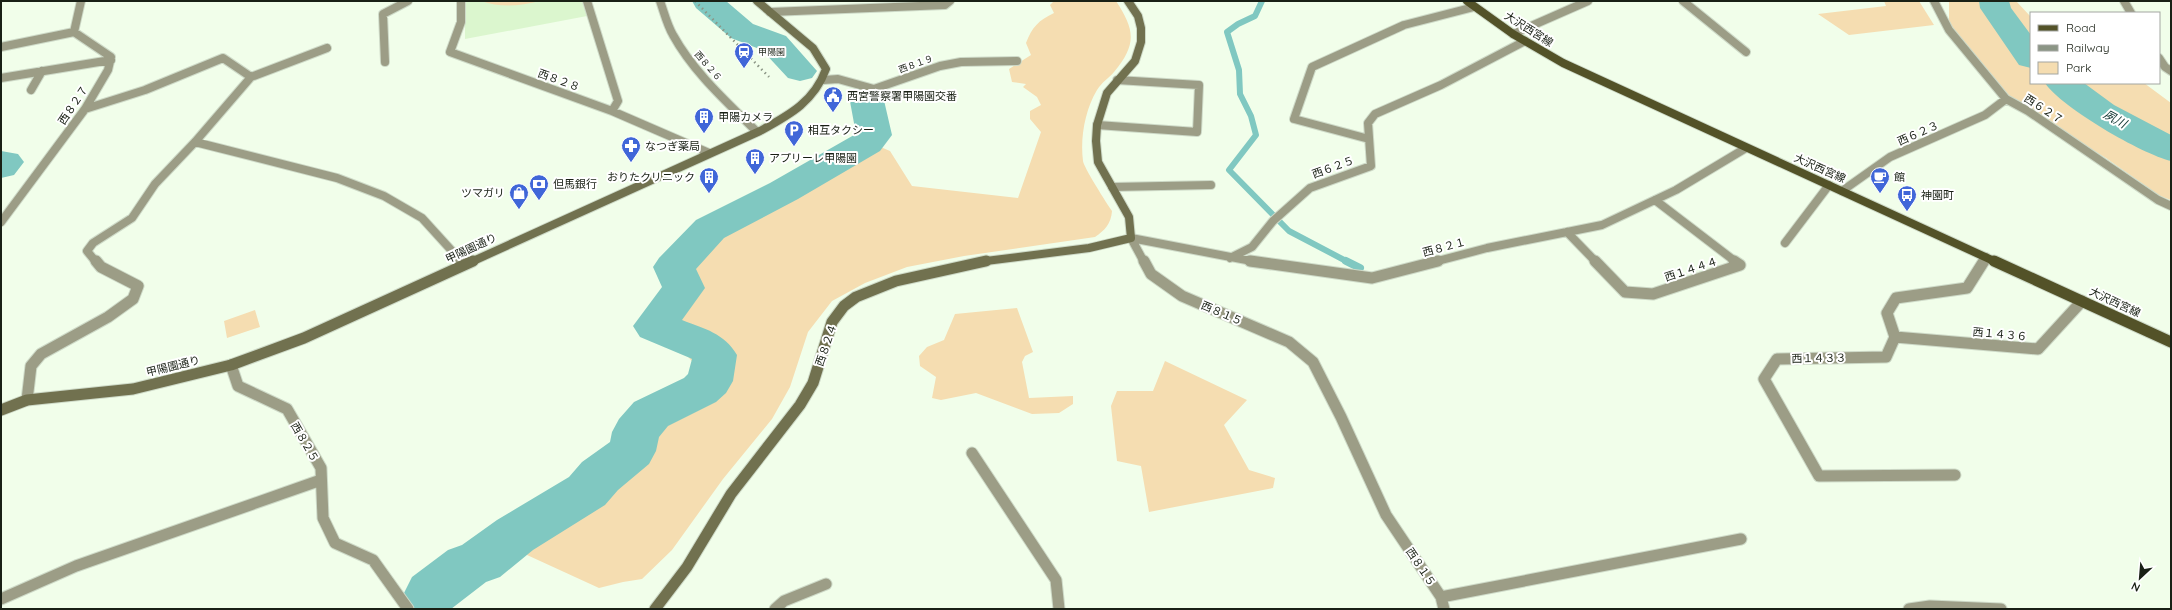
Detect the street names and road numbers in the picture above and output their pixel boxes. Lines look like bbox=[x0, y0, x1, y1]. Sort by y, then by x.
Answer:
street label: 大沢西宮線 bbox=[1502, 8, 1556, 50]
street label: 西８２６ bbox=[692, 48, 724, 83]
street label: 西８１９ bbox=[897, 52, 935, 75]
street label: 西８２８ bbox=[536, 66, 582, 94]
street label: 西８２７ bbox=[55, 83, 91, 127]
street label: 西６２７ bbox=[2022, 91, 2066, 127]
street label: 西６２３ bbox=[1895, 118, 1941, 148]
street label: 大沢西宮線 bbox=[1792, 150, 1848, 186]
street label: 西６２５ bbox=[1310, 153, 1356, 181]
street label: 甲陽園通り bbox=[443, 230, 499, 266]
street label: 西８２１ bbox=[1421, 235, 1467, 259]
street label: 西１４４４ bbox=[1663, 254, 1719, 284]
street label: 大沢西宮線 bbox=[2087, 284, 2143, 320]
street label: 西８１５ bbox=[1199, 298, 1245, 328]
street label: 西８２４ bbox=[812, 322, 840, 368]
street label: 西１４３６ bbox=[1972, 325, 2028, 343]
street label: 西１４３３ bbox=[1791, 351, 1847, 365]
street label: 甲陽園通り bbox=[145, 353, 201, 379]
street label: 西８２５ bbox=[288, 419, 322, 465]
street label: 西８１５ bbox=[1403, 545, 1439, 589]

